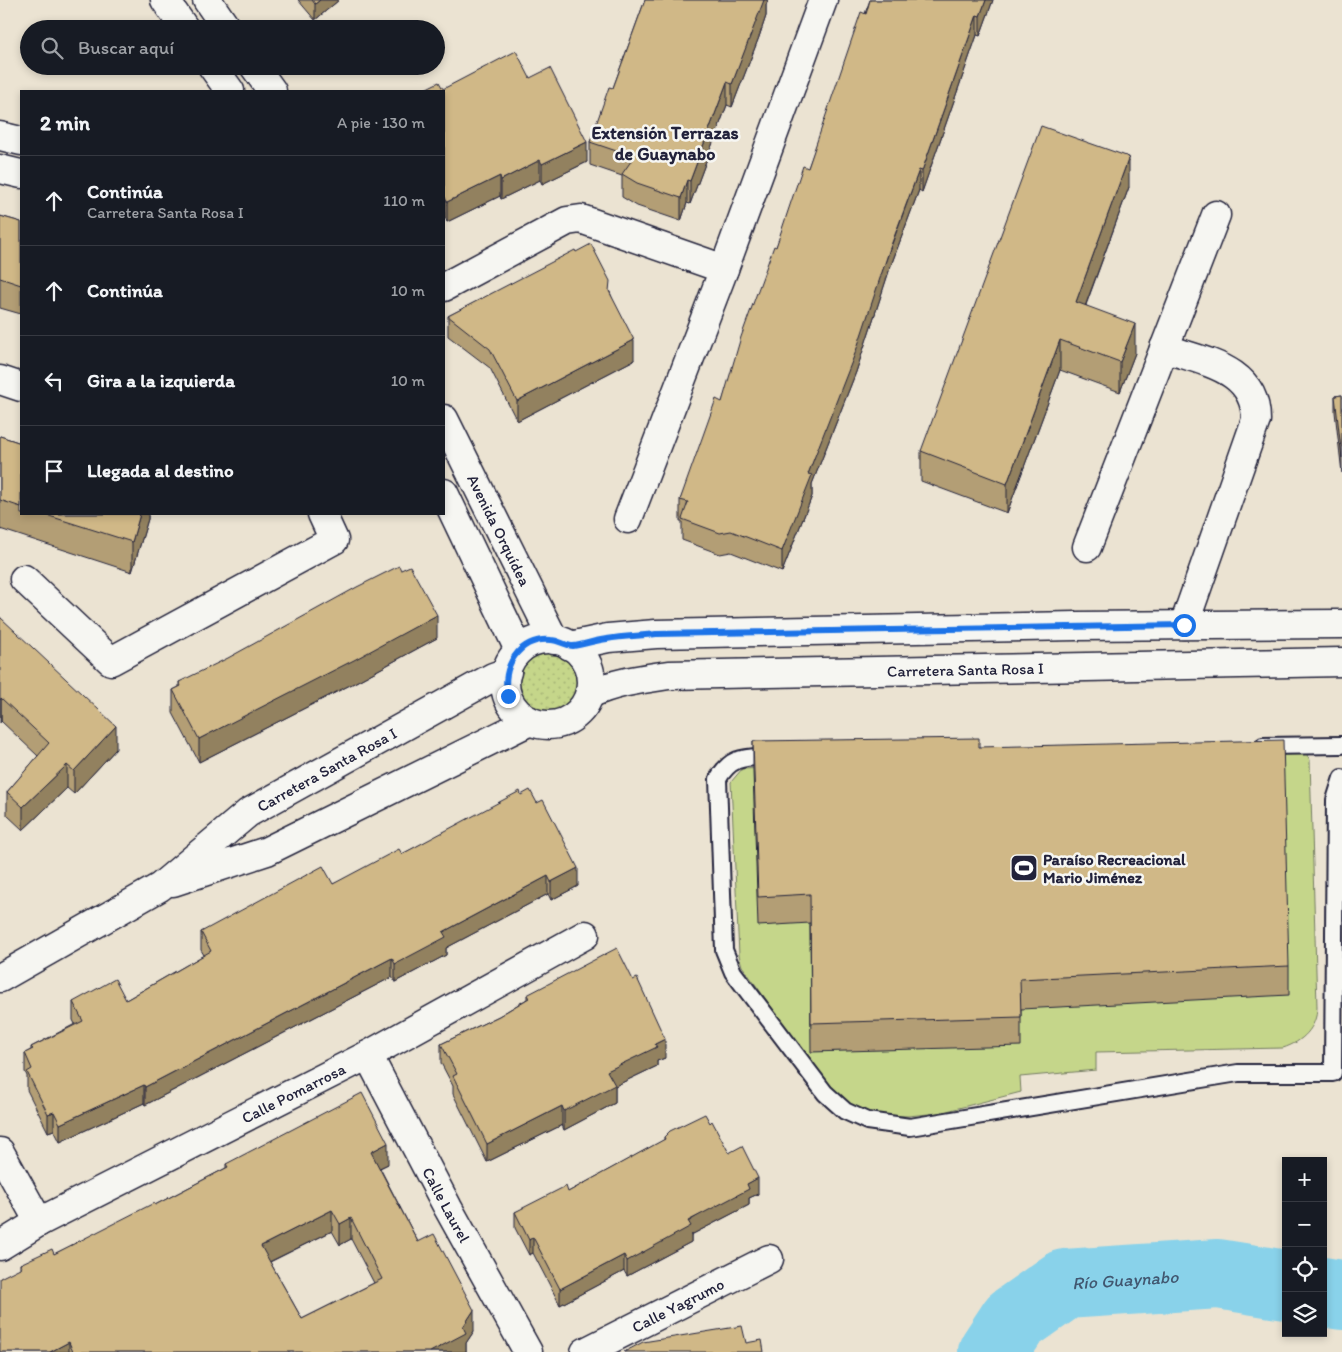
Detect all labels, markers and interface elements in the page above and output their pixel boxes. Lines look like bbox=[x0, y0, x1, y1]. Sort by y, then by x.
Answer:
search box bbox=[20, 20, 445, 75]
icon: search bbox=[38, 34, 66, 62]
text: Buscar aquí bbox=[78, 36, 174, 59]
text: 2 min bbox=[40, 110, 90, 135]
text: A pie · 130 m bbox=[337, 113, 425, 132]
district label: Extensión Terrazas de Guaynabo bbox=[591, 122, 739, 165]
text: Continúa bbox=[87, 180, 163, 203]
icon: ahead bbox=[40, 187, 68, 215]
text: 110 m bbox=[383, 191, 425, 210]
text: Carretera Santa Rosa I bbox=[87, 203, 244, 222]
icon: ahead bbox=[40, 277, 68, 305]
text: Continúa bbox=[87, 279, 163, 302]
text: 10 m bbox=[391, 281, 425, 300]
icon: left bbox=[40, 367, 68, 395]
text: Gira a la izquierda bbox=[87, 369, 235, 392]
text: 10 m bbox=[391, 371, 425, 390]
icon: arrive bbox=[40, 457, 68, 485]
text: Llegada al destino bbox=[87, 459, 234, 482]
street label: Avenida Orquídea bbox=[464, 471, 535, 590]
route start bbox=[1173, 614, 1196, 637]
street label: Carretera Santa Rosa I bbox=[887, 658, 1044, 680]
route end bbox=[497, 685, 520, 708]
street label: Carretera Santa Rosa I bbox=[253, 723, 400, 816]
place label: Paraíso Recreacional Mario Jiménez bbox=[1043, 850, 1186, 887]
sports icon: Paraíso Recreacional Mario Jiménez bbox=[1009, 853, 1039, 883]
street label: Calle Pomarrosa bbox=[238, 1058, 349, 1127]
map controls bbox=[1282, 1157, 1327, 1337]
button: + bbox=[1282, 1157, 1327, 1202]
street label: Calle Laurel bbox=[419, 1164, 475, 1246]
button: − bbox=[1282, 1202, 1327, 1247]
button: locate bbox=[1282, 1247, 1327, 1292]
water label: Río Guaynabo bbox=[1071, 1266, 1180, 1295]
street label: Calle Yagrumo bbox=[629, 1274, 727, 1336]
button: layers bbox=[1282, 1292, 1327, 1337]

